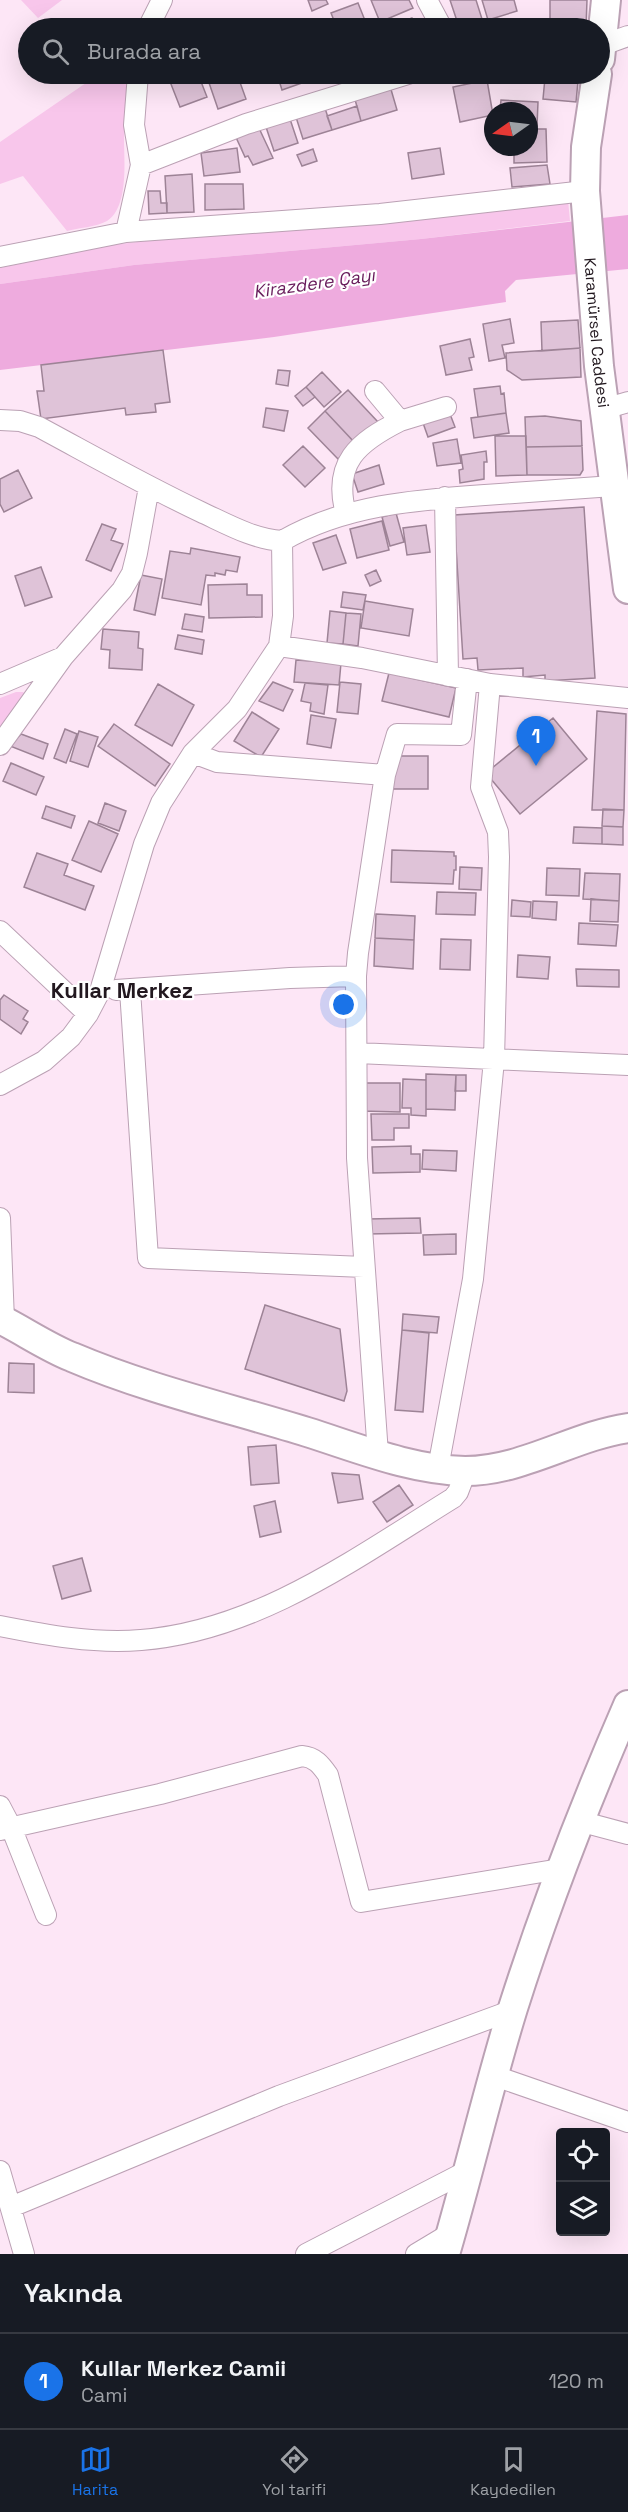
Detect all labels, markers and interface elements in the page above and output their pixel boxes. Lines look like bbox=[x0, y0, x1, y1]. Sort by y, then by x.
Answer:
search box bbox=[18, 18, 610, 84]
icon: search bbox=[39, 35, 72, 68]
text: Burada ara bbox=[87, 37, 201, 65]
north arrow bbox=[484, 102, 538, 156]
street label: Karamürsel Caddesi bbox=[580, 257, 615, 409]
water label: Kirazdere Çayı bbox=[252, 263, 378, 303]
pin: 1 bbox=[516, 716, 556, 766]
district label: Kullar Merkez bbox=[51, 976, 193, 1004]
your location bbox=[329, 990, 358, 1019]
map controls bbox=[556, 2128, 610, 2236]
button: locate bbox=[556, 2128, 610, 2182]
button: layers bbox=[556, 2182, 610, 2236]
text: Yakında bbox=[24, 2276, 122, 2310]
text: Kullar Merkez Camii bbox=[81, 2354, 286, 2382]
text: 1 bbox=[39, 2368, 48, 2394]
text: 120 m bbox=[548, 2368, 604, 2394]
text: Cami bbox=[81, 2382, 127, 2408]
tab: Harita bbox=[72, 2443, 118, 2500]
tab: Yol tarifi bbox=[262, 2443, 326, 2500]
tab: Kaydedilen bbox=[470, 2443, 556, 2500]

